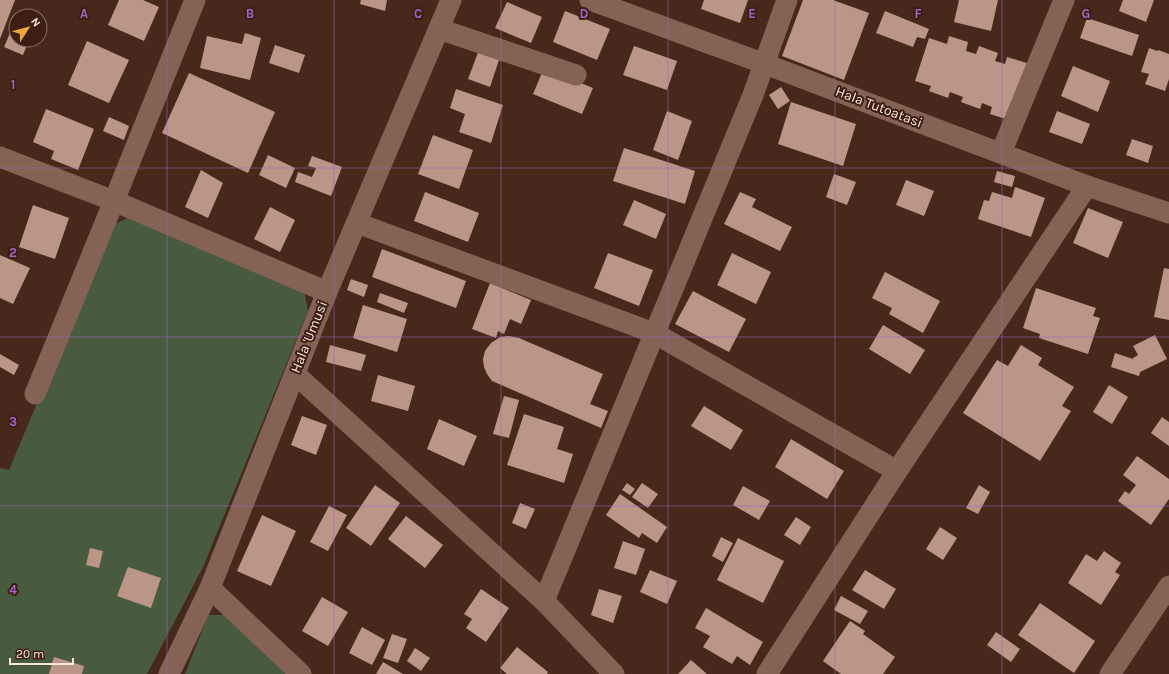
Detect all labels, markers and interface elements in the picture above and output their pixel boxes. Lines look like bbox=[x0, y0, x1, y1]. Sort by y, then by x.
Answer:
text: A bbox=[80, 6, 88, 21]
text: B bbox=[246, 6, 254, 21]
text: C bbox=[414, 6, 422, 21]
text: D bbox=[580, 6, 589, 21]
text: E bbox=[748, 6, 756, 21]
text: F bbox=[914, 6, 922, 21]
text: G bbox=[1082, 6, 1090, 21]
north arrow bbox=[8, 8, 48, 48]
text: N bbox=[28, 15, 43, 29]
text: 1 bbox=[11, 77, 15, 92]
street label: Hala Tutoatasi bbox=[833, 83, 925, 131]
text: 2 bbox=[9, 245, 17, 260]
street label: Hala 'Umusi bbox=[287, 299, 331, 375]
text: 3 bbox=[9, 414, 17, 429]
text: 4 bbox=[9, 582, 17, 597]
scale bar bbox=[10, 640, 73, 666]
text: 20 m bbox=[16, 647, 44, 661]

